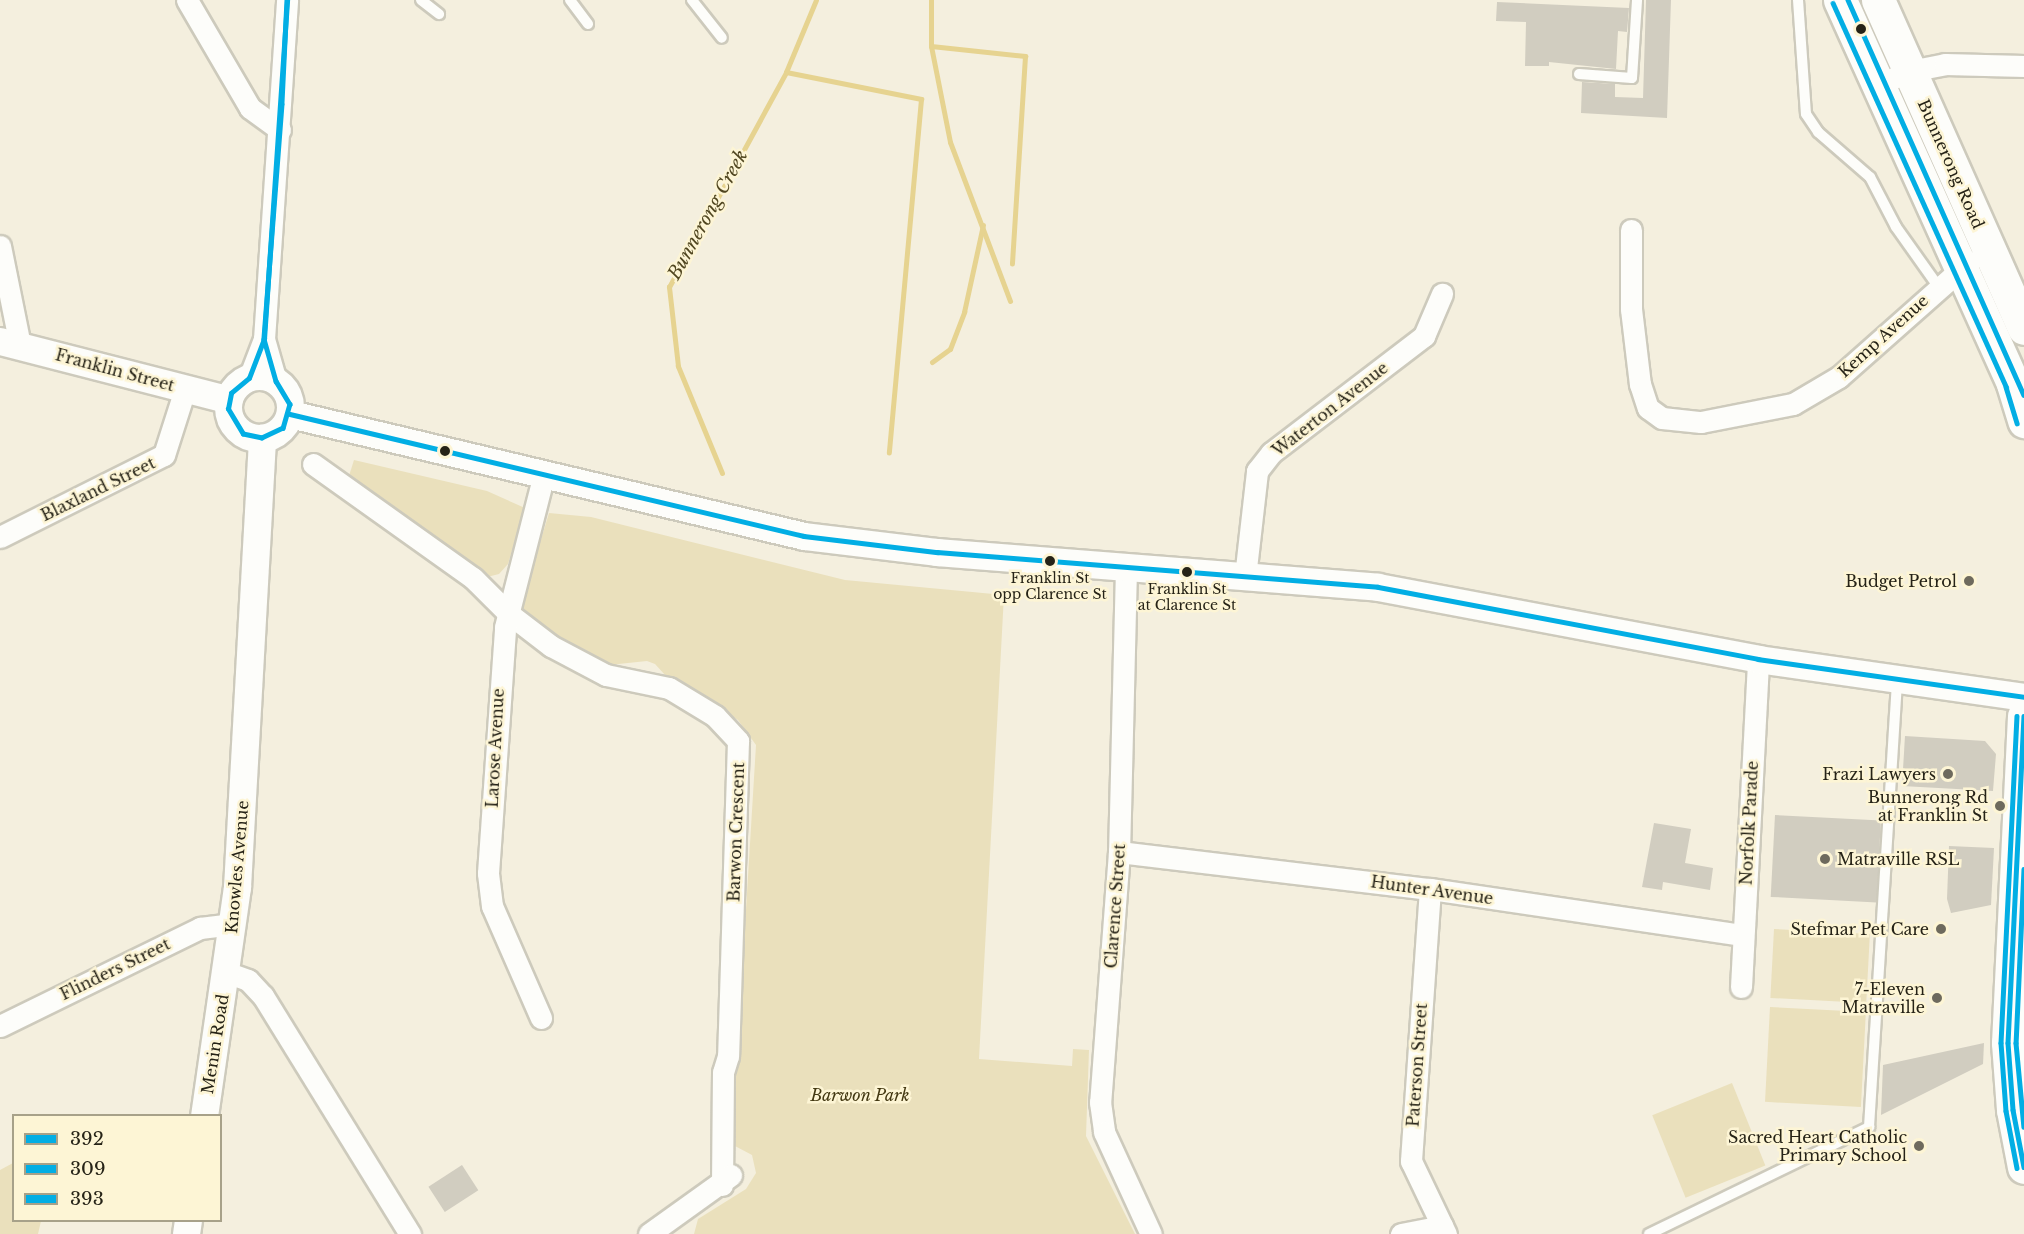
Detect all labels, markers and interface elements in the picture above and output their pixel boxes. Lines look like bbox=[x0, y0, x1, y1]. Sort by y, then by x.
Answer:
unlabelled marker bbox=[1855, 23, 1867, 35]
street label: Bunnerong Road bbox=[1914, 96, 1988, 232]
water label: Bunnerong Creek bbox=[663, 146, 753, 284]
street label: Kemp Avenue bbox=[1834, 290, 1932, 382]
street label: Franklin Street bbox=[53, 345, 177, 395]
street label: Waterton Avenue bbox=[1268, 358, 1392, 460]
unlabelled marker bbox=[439, 445, 451, 457]
street label: Blaxland Street bbox=[38, 453, 158, 525]
marker: Franklin St opp Clarence St bbox=[1044, 555, 1056, 567]
marker: Franklin St at Clarence St bbox=[1181, 566, 1193, 578]
place label: Franklin St opp Clarence St bbox=[993, 570, 1107, 602]
place label: Budget Petrol bbox=[1845, 571, 1957, 591]
marker: Budget Petrol bbox=[1962, 574, 1976, 588]
place label: Franklin St at Clarence St bbox=[1138, 581, 1236, 614]
street label: Larose Avenue bbox=[482, 687, 508, 809]
street label: Norfolk Parade bbox=[1736, 760, 1762, 886]
street label: Barwon Crescent bbox=[724, 762, 748, 902]
place label: Frazi Lawyers bbox=[1822, 764, 1936, 784]
marker: Frazi Lawyers bbox=[1941, 767, 1955, 781]
place label: Bunnerong Rd at Franklin St bbox=[1867, 787, 1988, 825]
street label: Knowles Avenue bbox=[222, 799, 252, 935]
marker: Bunnerong Rd at Franklin St bbox=[1993, 799, 2007, 813]
street label: Clarence Street bbox=[1101, 843, 1129, 969]
place label: Matraville RSL bbox=[1837, 849, 1959, 869]
marker: Matraville RSL bbox=[1818, 852, 1832, 866]
street label: Hunter Avenue bbox=[1369, 872, 1495, 908]
place label: Stefmar Pet Care bbox=[1790, 919, 1929, 939]
marker: Stefmar Pet Care bbox=[1934, 922, 1948, 936]
street label: Flinders Street bbox=[57, 934, 173, 1004]
place label: 7-Eleven Matraville bbox=[1842, 979, 1925, 1017]
marker: 7-Eleven Matraville bbox=[1930, 991, 1944, 1005]
street label: Menin Road bbox=[198, 993, 232, 1095]
street label: Paterson Street bbox=[1403, 1002, 1431, 1128]
park label: Barwon Park bbox=[810, 1085, 910, 1105]
legend bbox=[12, 1114, 222, 1222]
place label: Sacred Heart Catholic Primary School bbox=[1728, 1127, 1907, 1165]
text: 392 bbox=[70, 1128, 104, 1150]
marker: Sacred Heart Catholic Primary School bbox=[1912, 1139, 1926, 1153]
text: 309 bbox=[70, 1158, 106, 1180]
text: 393 bbox=[70, 1188, 104, 1210]

